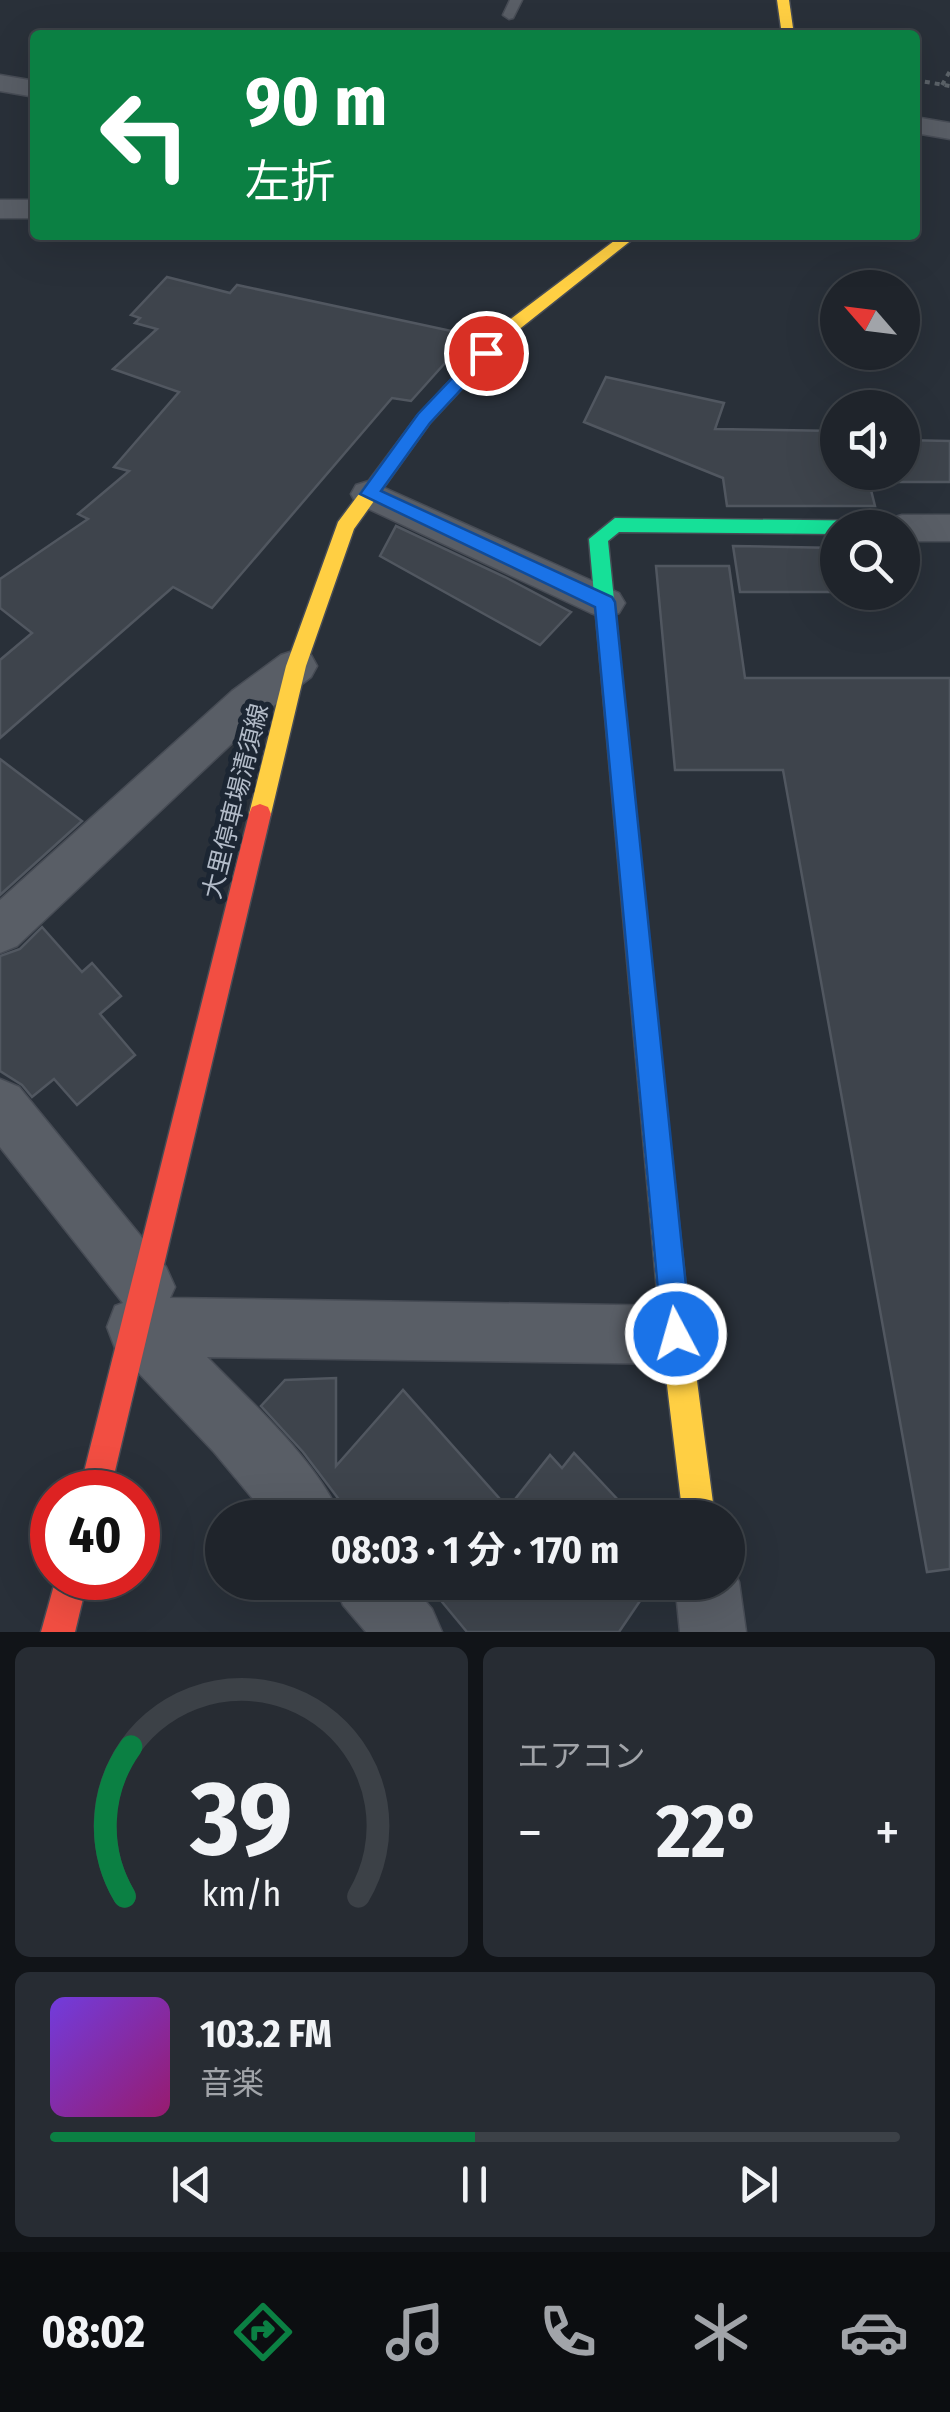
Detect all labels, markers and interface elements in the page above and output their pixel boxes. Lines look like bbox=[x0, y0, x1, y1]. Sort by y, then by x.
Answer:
text: 90 m bbox=[245, 60, 387, 144]
icon: left bbox=[80, 70, 210, 200]
text: 左折 bbox=[245, 155, 335, 209]
north arrow bbox=[820, 270, 920, 370]
map controls bbox=[820, 270, 920, 610]
pin bbox=[444, 311, 529, 396]
icon: arrive bbox=[459, 326, 514, 381]
button: sound bbox=[820, 390, 920, 490]
button: search bbox=[820, 510, 920, 610]
street label: 大里停車場清須線 bbox=[197, 701, 275, 902]
position arrow bbox=[624, 1282, 728, 1386]
speed limit sign: 40 bbox=[30, 1470, 160, 1600]
text: 08:03 · 1 分 · 170 m bbox=[331, 1527, 619, 1573]
text: エアコン bbox=[518, 1737, 646, 1775]
text: 39 bbox=[189, 1757, 292, 1882]
text: 22° bbox=[656, 1787, 761, 1877]
text: − bbox=[518, 1800, 542, 1866]
text: + bbox=[875, 1800, 900, 1866]
text: km/h bbox=[201, 1873, 281, 1915]
text: 103.2 FM bbox=[200, 2011, 332, 2057]
text: 音楽 bbox=[200, 2064, 264, 2102]
icon: previous bbox=[164, 2157, 219, 2212]
icon: pause bbox=[447, 2157, 502, 2212]
icon: next bbox=[731, 2157, 786, 2212]
icon: directions bbox=[228, 2297, 298, 2367]
icon: music bbox=[380, 2297, 450, 2367]
icon: phone bbox=[533, 2297, 603, 2367]
icon: climate bbox=[686, 2297, 756, 2367]
icon: car bbox=[839, 2297, 909, 2367]
text: 08:02 bbox=[41, 2305, 145, 2359]

